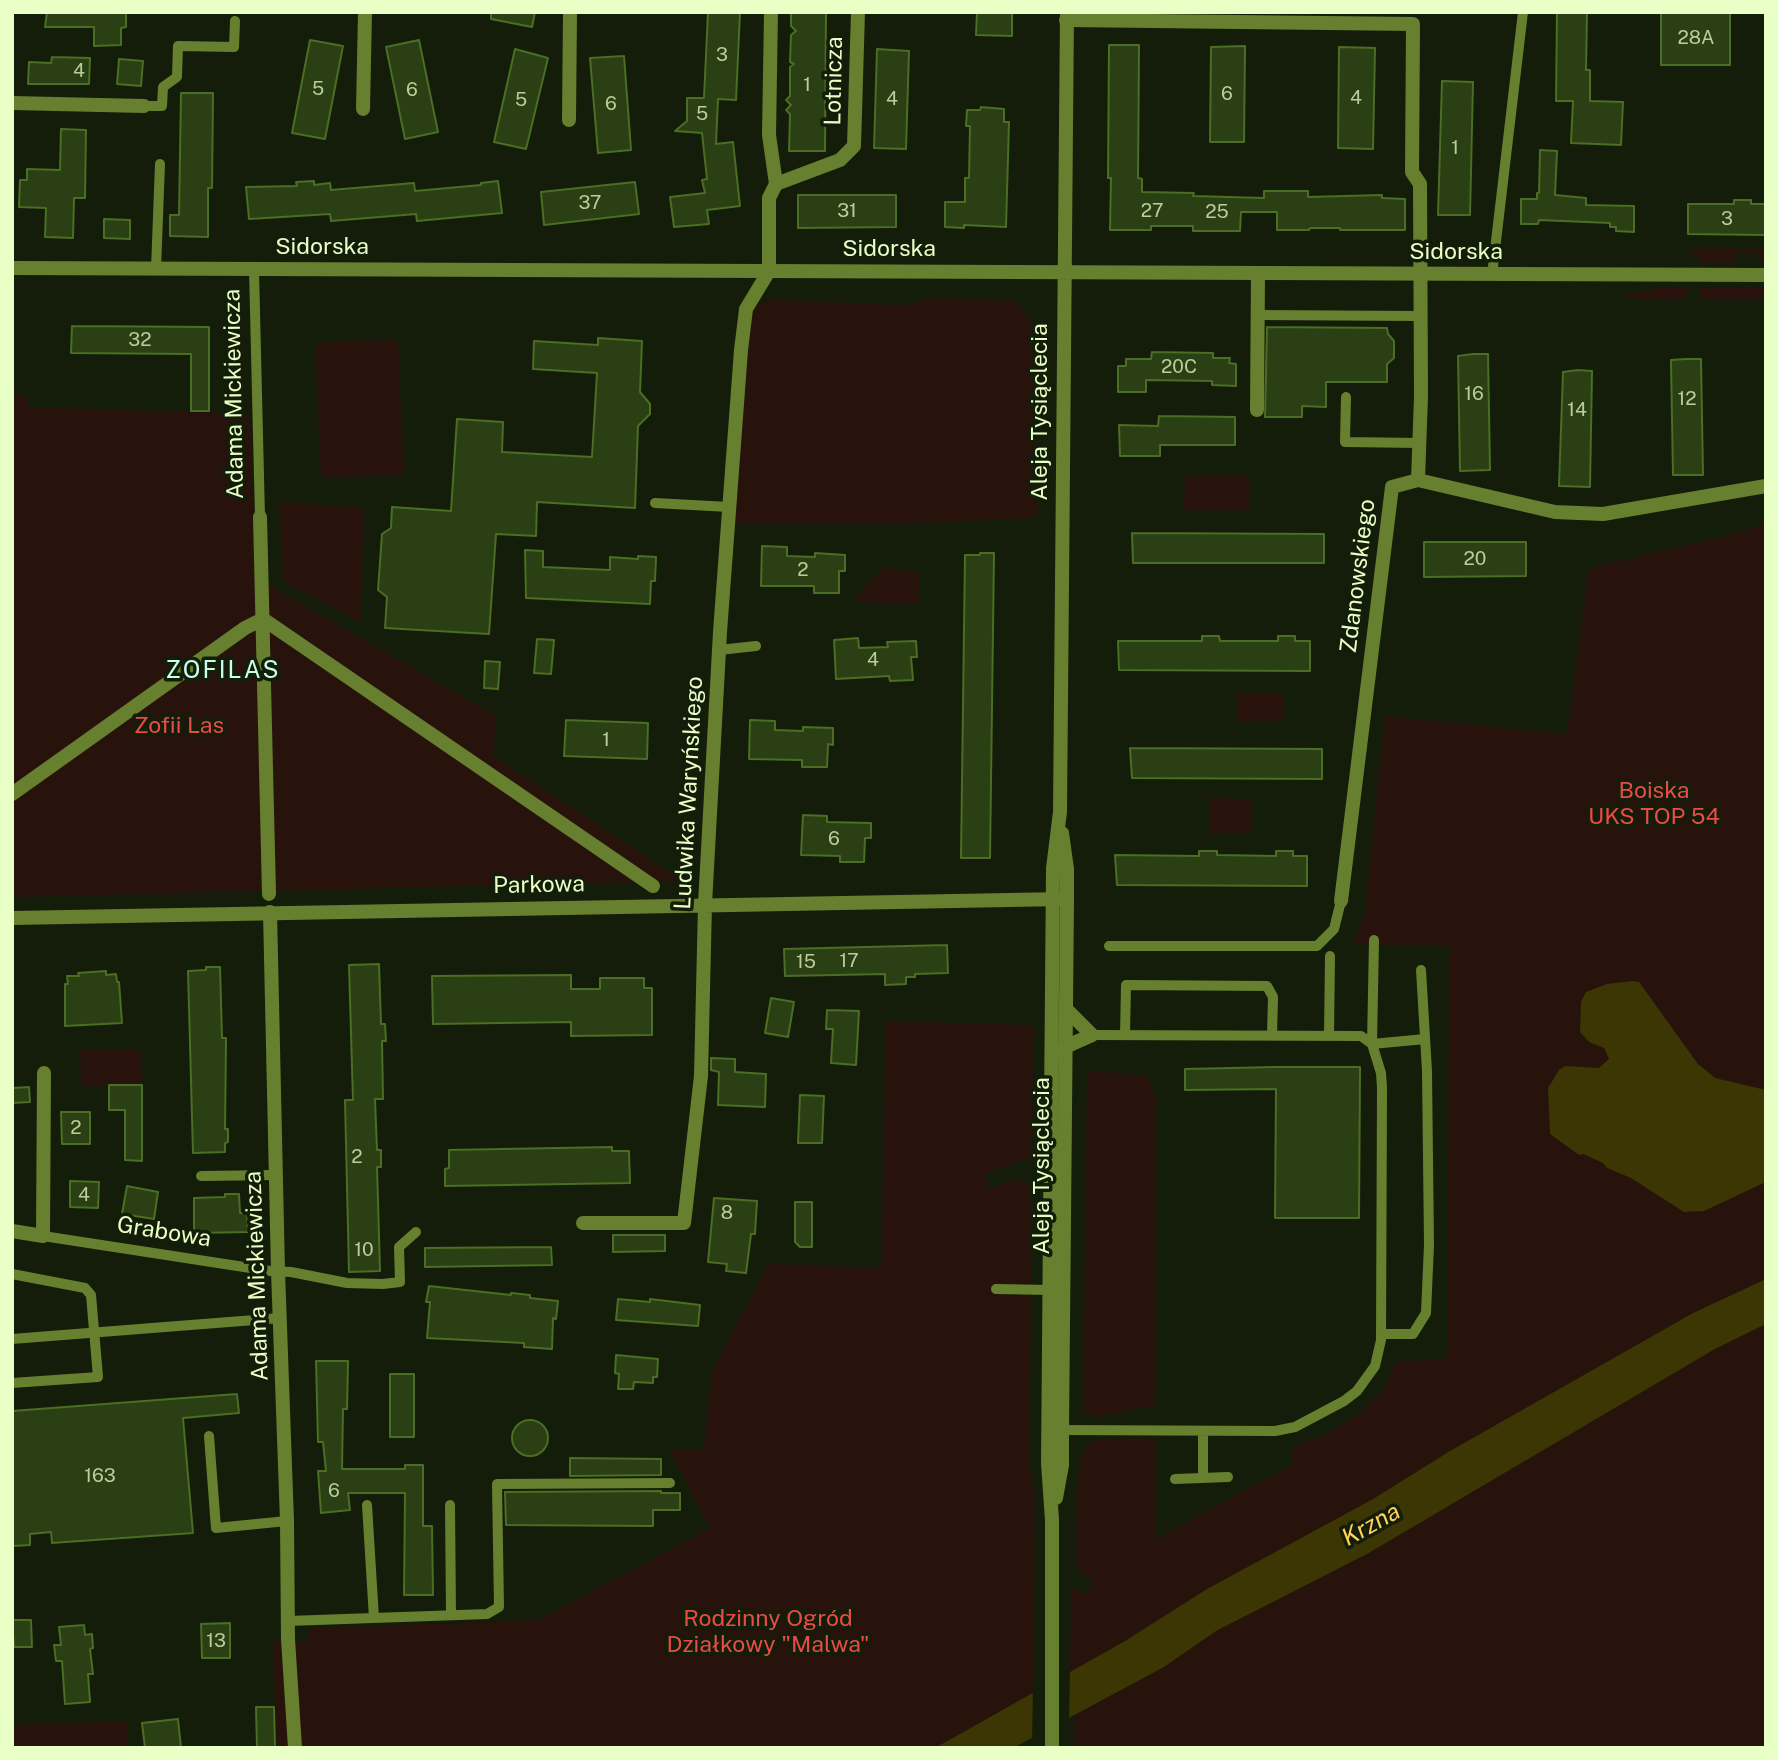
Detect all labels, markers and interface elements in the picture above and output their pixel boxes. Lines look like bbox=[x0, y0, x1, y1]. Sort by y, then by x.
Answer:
house number: 28A bbox=[1677, 27, 1715, 49]
street label: Lotnicza bbox=[819, 36, 849, 126]
house number: 3 bbox=[716, 44, 728, 66]
house number: 4 bbox=[73, 60, 85, 82]
house number: 1 bbox=[803, 74, 811, 96]
house number: 5 bbox=[312, 78, 324, 100]
house number: 6 bbox=[406, 79, 418, 101]
house number: 6 bbox=[1221, 83, 1233, 105]
house number: 4 bbox=[1350, 87, 1362, 109]
house number: 4 bbox=[886, 88, 898, 110]
house number: 5 bbox=[515, 89, 527, 111]
house number: 6 bbox=[605, 93, 617, 115]
house number: 5 bbox=[696, 103, 708, 125]
house number: 1 bbox=[1451, 137, 1459, 159]
house number: 37 bbox=[578, 192, 602, 214]
house number: 31 bbox=[837, 200, 857, 222]
house number: 27 bbox=[1141, 200, 1163, 222]
house number: 25 bbox=[1205, 201, 1229, 223]
house number: 3 bbox=[1721, 208, 1733, 230]
street label: Sidorska bbox=[275, 233, 369, 261]
street label: Sidorska bbox=[842, 235, 936, 263]
street label: Sidorska bbox=[1409, 238, 1503, 266]
street label: Adama Mickiewicza bbox=[218, 289, 250, 499]
street label: Aleja Tysiąclecia bbox=[1026, 323, 1054, 501]
house number: 32 bbox=[128, 329, 152, 351]
house number: 20C bbox=[1161, 356, 1197, 378]
house number: 16 bbox=[1464, 383, 1484, 405]
house number: 12 bbox=[1677, 388, 1697, 410]
house number: 14 bbox=[1567, 399, 1587, 421]
street label: Zdanowskiego bbox=[1335, 498, 1381, 654]
house number: 20 bbox=[1464, 548, 1486, 570]
house number: 2 bbox=[797, 559, 809, 581]
house number: 4 bbox=[867, 649, 879, 671]
district label: ZOFILAS bbox=[166, 657, 280, 685]
street label: Ludwika Waryńskiego bbox=[669, 676, 709, 910]
park label: Zofii Las bbox=[134, 712, 224, 740]
house number: 1 bbox=[602, 729, 610, 751]
park label: Boiska UKS TOP 54 bbox=[1588, 777, 1720, 831]
house number: 6 bbox=[828, 828, 840, 850]
street label: Parkowa bbox=[493, 870, 585, 900]
house number: 17 bbox=[839, 950, 859, 972]
house number: 15 bbox=[796, 951, 816, 973]
street label: Aleja Tysiąclecia bbox=[1028, 1077, 1056, 1255]
house number: 2 bbox=[70, 1117, 82, 1139]
house number: 2 bbox=[351, 1146, 363, 1168]
street label: Adama Mickiewicza bbox=[240, 1170, 274, 1382]
house number: 4 bbox=[78, 1184, 90, 1206]
house number: 8 bbox=[721, 1202, 733, 1224]
street label: Grabowa bbox=[115, 1211, 213, 1253]
house number: 10 bbox=[354, 1239, 374, 1261]
house number: 163 bbox=[84, 1465, 116, 1487]
house number: 6 bbox=[328, 1480, 340, 1502]
water label: Krzna bbox=[1337, 1497, 1405, 1553]
park label: Rodzinny Ogród Działkowy "Malwa" bbox=[667, 1605, 869, 1659]
house number: 13 bbox=[206, 1630, 226, 1652]

